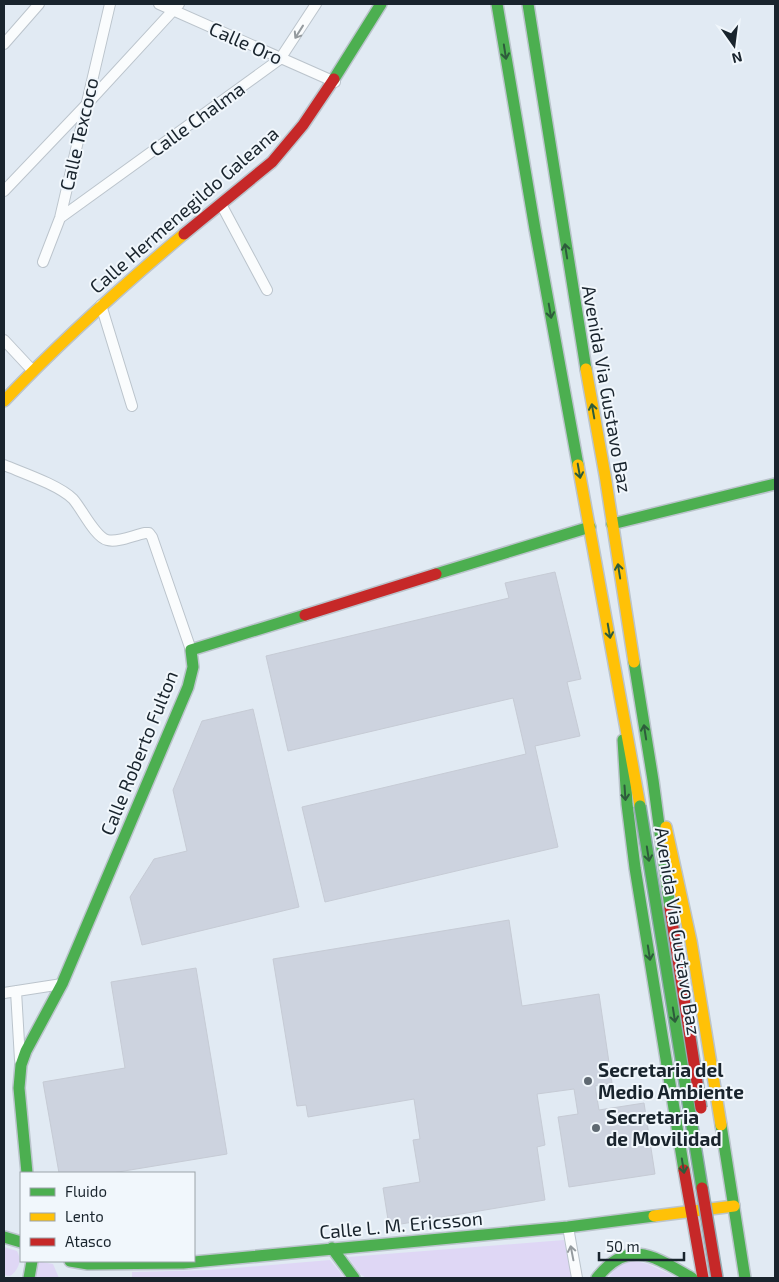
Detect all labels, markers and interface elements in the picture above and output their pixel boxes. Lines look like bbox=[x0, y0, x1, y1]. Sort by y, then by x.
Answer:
street label: Calle Oro bbox=[206, 16, 286, 69]
north arrow bbox=[709, 20, 759, 70]
one-way arrow bbox=[293, 24, 303, 38]
one-way arrow bbox=[501, 43, 511, 59]
text: N bbox=[730, 49, 744, 68]
street label: Calle Texcoco bbox=[54, 75, 103, 193]
street label: Calle Chalma bbox=[145, 76, 249, 161]
street label: Calle Hermenegildo Galeana bbox=[85, 121, 283, 298]
one-way arrow bbox=[561, 243, 571, 259]
street label: Avenida Via Gustavo Baz bbox=[578, 283, 637, 494]
one-way arrow bbox=[546, 303, 556, 319]
one-way arrow bbox=[588, 403, 598, 419]
one-way arrow bbox=[575, 463, 585, 479]
one-way arrow bbox=[614, 564, 624, 580]
one-way arrow bbox=[604, 622, 614, 638]
street label: Calle Roberto Fulton bbox=[95, 667, 182, 839]
one-way arrow bbox=[640, 724, 650, 740]
one-way arrow bbox=[621, 784, 630, 800]
street label: Avenida Via Gustavo Baz bbox=[651, 825, 706, 1037]
one-way arrow bbox=[643, 846, 653, 862]
one-way arrow bbox=[644, 945, 654, 961]
one-way arrow bbox=[669, 1006, 679, 1022]
place label: Secretaria del Medio Ambiente bbox=[598, 1058, 744, 1103]
marker: Secretaria del Medio Ambiente bbox=[582, 1075, 594, 1087]
place label: Secretaria de Movilidad bbox=[606, 1105, 722, 1150]
marker: Secretaria de Movilidad bbox=[590, 1122, 602, 1134]
one-way arrow bbox=[679, 1157, 689, 1173]
legend bbox=[20, 1172, 195, 1262]
text: Fluido bbox=[65, 1182, 107, 1200]
street label: Calle L. M. Ericsson bbox=[318, 1206, 484, 1243]
text: Lento bbox=[65, 1207, 104, 1225]
scale bar bbox=[599, 1230, 684, 1262]
text: Atasco bbox=[65, 1232, 111, 1250]
text: 50 m bbox=[606, 1237, 640, 1255]
one-way arrow bbox=[567, 1245, 576, 1261]

